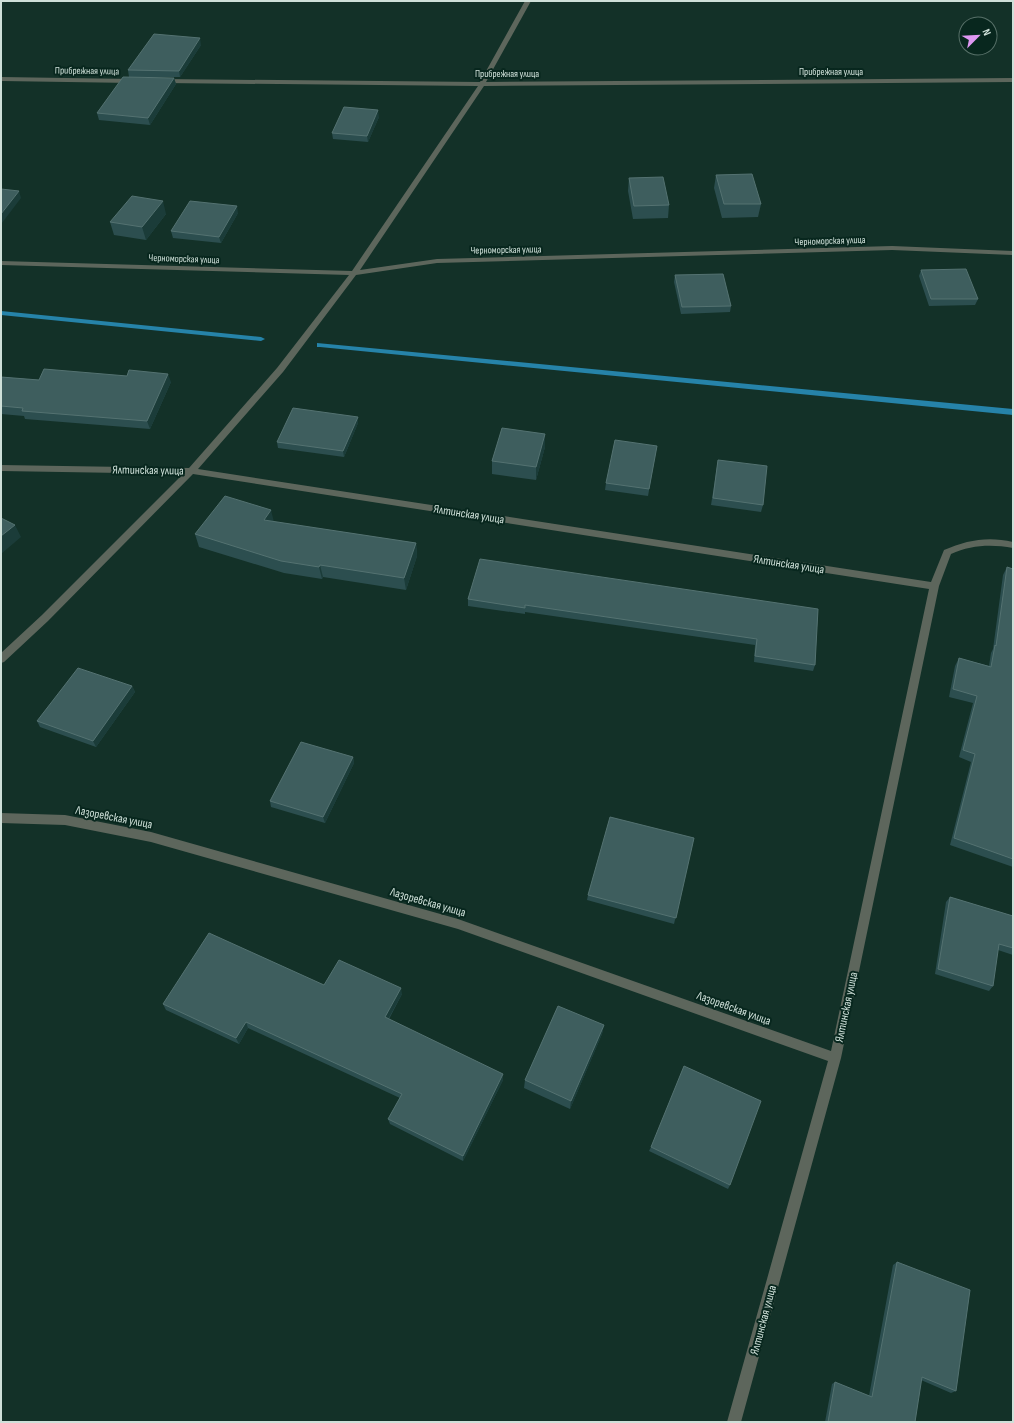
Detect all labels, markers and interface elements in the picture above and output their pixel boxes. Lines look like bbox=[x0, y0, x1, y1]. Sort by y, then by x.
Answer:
north arrow bbox=[958, 16, 998, 56]
text: N bbox=[980, 27, 994, 38]
street label: Прибрежная улица bbox=[55, 64, 119, 78]
street label: Прибрежная улица bbox=[799, 66, 863, 78]
street label: Прибрежная улица bbox=[475, 68, 539, 80]
street label: Черноморская улица bbox=[794, 234, 866, 248]
street label: Черноморская улица bbox=[470, 243, 542, 257]
street label: Черноморская улица bbox=[148, 252, 220, 266]
street label: Ялтинская улица bbox=[112, 462, 184, 479]
street label: Ялтинская улица bbox=[432, 501, 506, 528]
street label: Ялтинская улица bbox=[752, 551, 826, 578]
street label: Лазоревская улица bbox=[73, 803, 154, 832]
street label: Лазоревская улица bbox=[387, 884, 468, 921]
street label: Ялтинская улица bbox=[832, 970, 861, 1044]
street label: Лазоревская улица bbox=[694, 988, 773, 1029]
street label: Ялтинская улица bbox=[747, 1283, 780, 1357]

